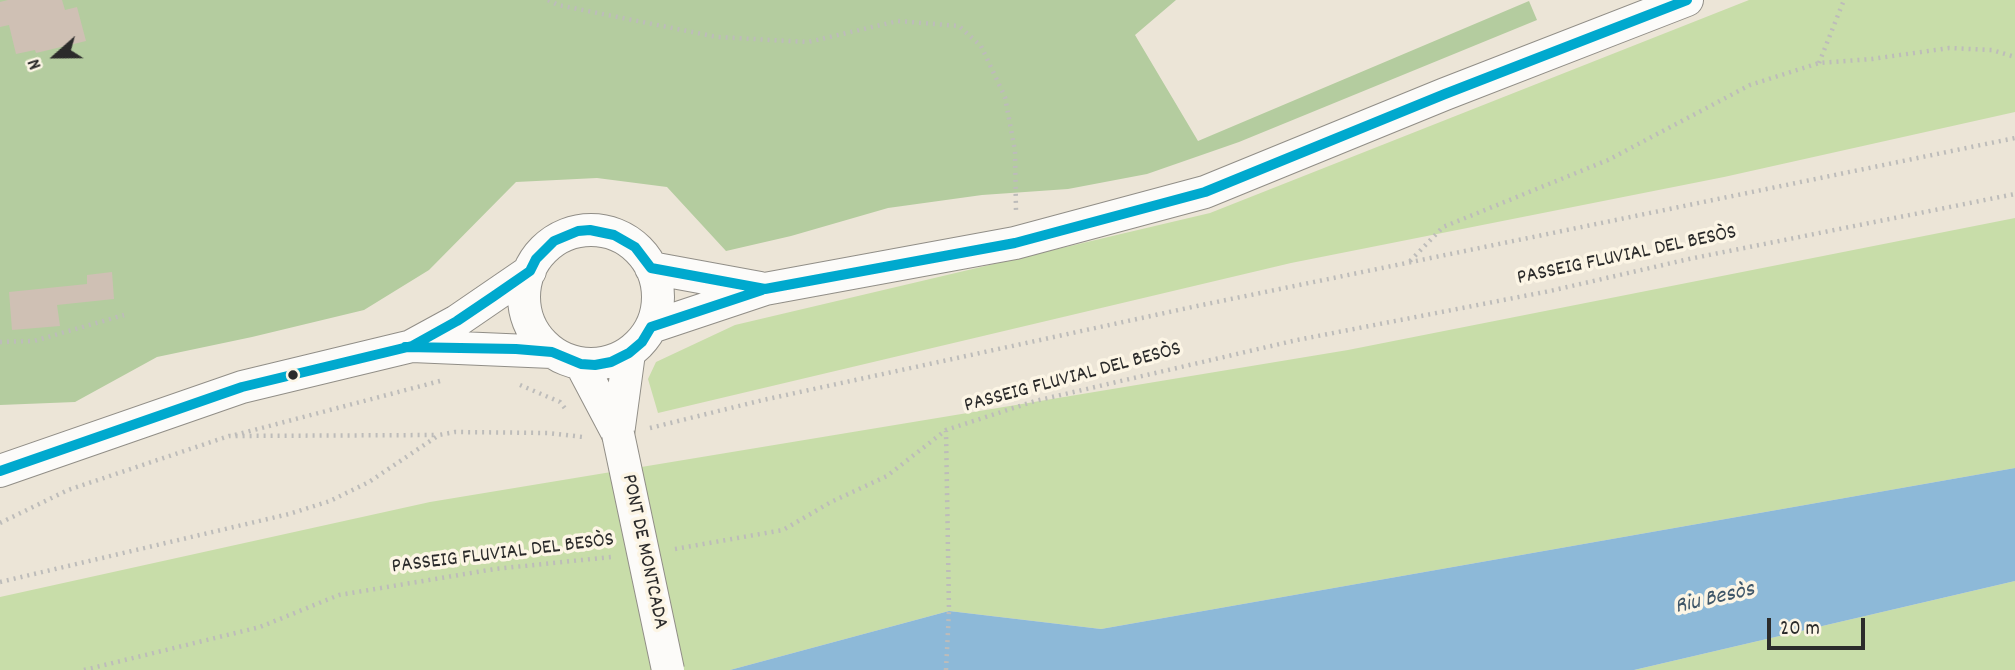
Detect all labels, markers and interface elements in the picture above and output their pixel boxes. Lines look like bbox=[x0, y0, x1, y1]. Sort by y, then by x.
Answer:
north arrow bbox=[21, 21, 91, 91]
text: N bbox=[22, 54, 50, 73]
street label: PASSEIG FLUVIAL DEL BESÒS bbox=[1515, 221, 1739, 293]
street label: PASSEIG FLUVIAL DEL BESÒS bbox=[962, 338, 1184, 420]
unlabelled marker bbox=[286, 368, 300, 382]
street label: PONT DE MONTCADA bbox=[614, 472, 672, 632]
street label: PASSEIG FLUVIAL DEL BESÒS bbox=[390, 529, 616, 581]
water label: Riu Besòs bbox=[1672, 577, 1758, 623]
scale bar bbox=[1770, 604, 1868, 648]
text: 20 m bbox=[1780, 615, 1820, 645]

